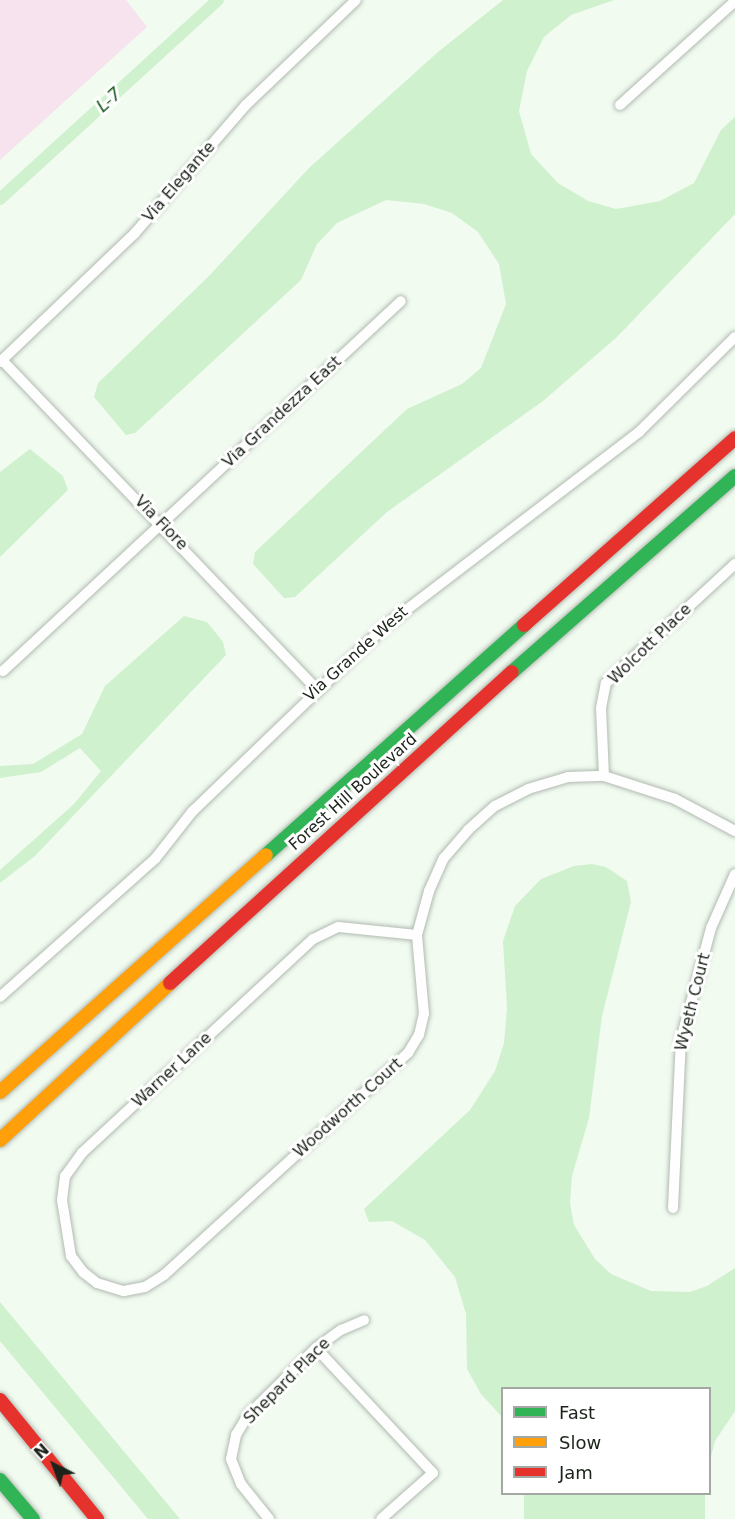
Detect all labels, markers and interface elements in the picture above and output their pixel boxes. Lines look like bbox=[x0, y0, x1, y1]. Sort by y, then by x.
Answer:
water label: L-7 bbox=[92, 83, 126, 117]
street label: Via Elegante bbox=[139, 138, 219, 226]
street label: Via Grandezza East bbox=[219, 352, 345, 472]
street label: Via Fiore bbox=[130, 492, 192, 554]
street label: Wolcott Place bbox=[605, 600, 695, 688]
street label: Via Grande West bbox=[300, 602, 412, 706]
street label: Forest Hill Boulevard bbox=[285, 729, 421, 855]
street label: Wyeth Court bbox=[672, 951, 714, 1053]
street label: Warner Lane bbox=[128, 1028, 216, 1112]
street label: Woodworth Court bbox=[290, 1054, 406, 1162]
street label: Shepard Place bbox=[240, 1334, 334, 1428]
legend bbox=[501, 1387, 711, 1495]
text: Fast bbox=[559, 1402, 595, 1423]
text: Slow bbox=[559, 1432, 601, 1453]
north arrow bbox=[24, 1435, 84, 1495]
text: N bbox=[30, 1440, 53, 1463]
text: Jam bbox=[559, 1462, 593, 1483]

